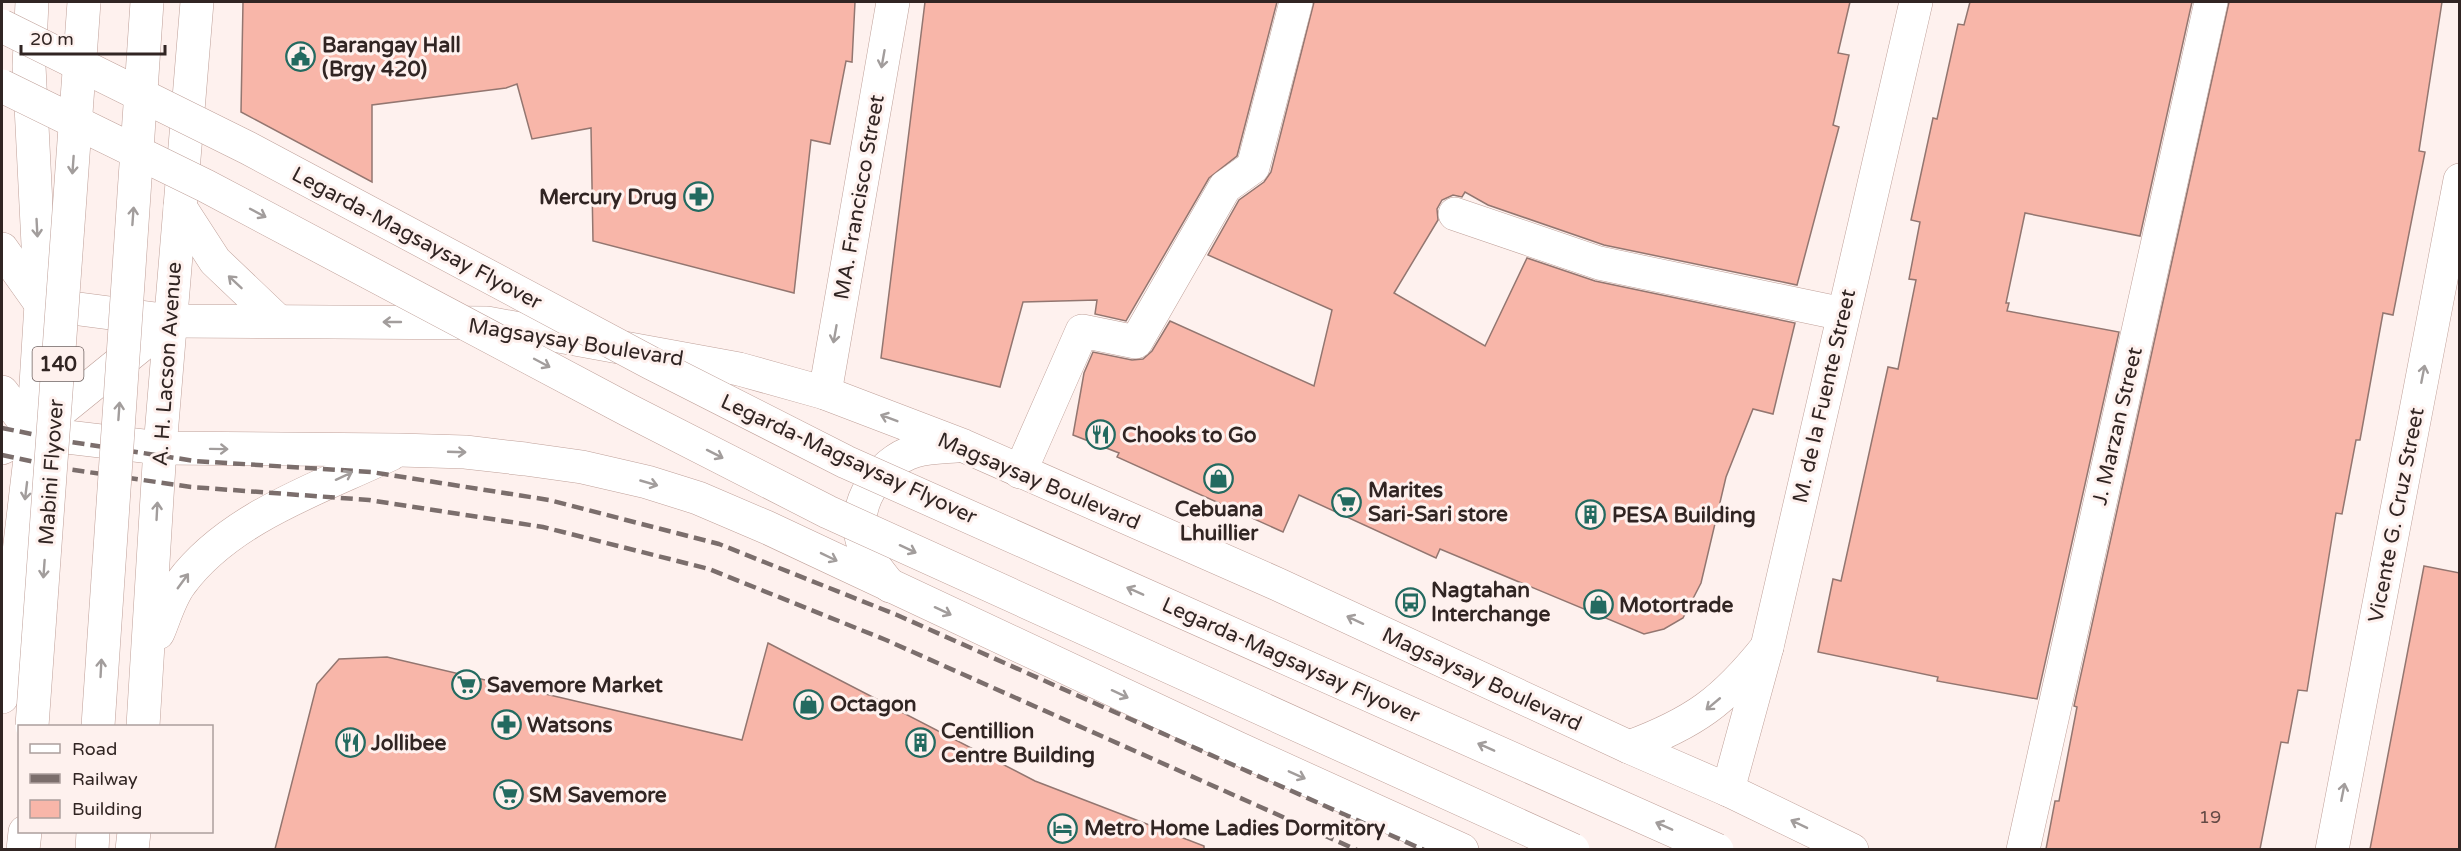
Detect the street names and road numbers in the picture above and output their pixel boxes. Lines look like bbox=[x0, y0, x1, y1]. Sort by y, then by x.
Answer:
street label: MA. Francisco Street bbox=[829, 93, 890, 301]
street label: Legarda-Magsaysay Flyover bbox=[287, 162, 546, 315]
street label: A. H. Lacson Avenue bbox=[148, 261, 187, 467]
street label: M. de la Fuente Street bbox=[1788, 287, 1861, 506]
street label: Magsaysay Boulevard bbox=[467, 313, 685, 372]
street label: J. Marzan Street bbox=[2087, 345, 2148, 508]
road number: 140 bbox=[32, 347, 84, 381]
street label: Legarda-Magsaysay Flyover bbox=[717, 389, 981, 530]
street label: Mabini Flyover bbox=[34, 398, 69, 546]
street label: Vicente G. Cruz Street bbox=[2363, 406, 2430, 625]
street label: Magsaysay Boulevard bbox=[934, 427, 1144, 535]
street label: Legarda-Magsaysay Flyover bbox=[1158, 592, 1424, 729]
street label: Magsaysay Boulevard bbox=[1378, 622, 1586, 737]

